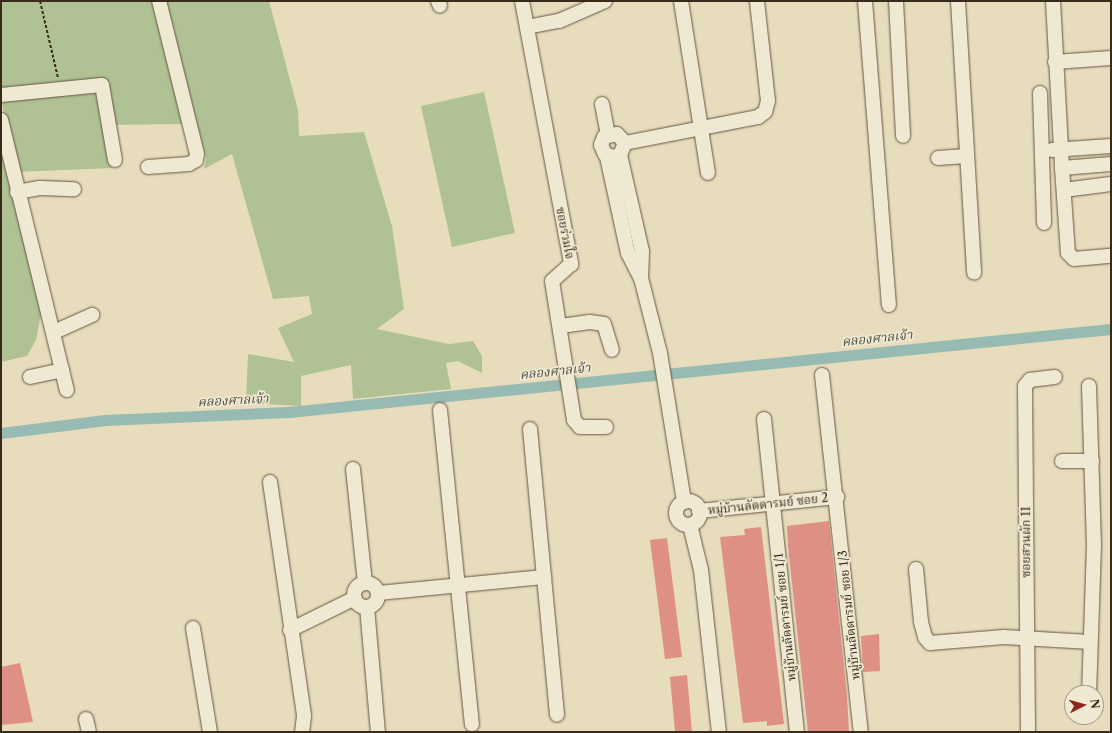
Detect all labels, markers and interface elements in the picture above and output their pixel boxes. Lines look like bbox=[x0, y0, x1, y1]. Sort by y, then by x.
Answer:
street label: ซอยร่วมใจ bbox=[553, 206, 577, 260]
water label: คลองศาลเจ้า bbox=[841, 327, 913, 349]
water label: คลองศาลเจ้า bbox=[519, 360, 591, 382]
water label: คลองศาลเจ้า bbox=[197, 390, 269, 410]
street label: หมู่บ้านลัดดารมย์ ซอย 2 bbox=[707, 491, 829, 517]
street label: ซอยสวนผัก 11 bbox=[1019, 506, 1033, 578]
street label: หมู่บ้านลัดดารมย์ ซอย 1/3 bbox=[835, 550, 863, 680]
street label: หมู่บ้านลัดดารมย์ ซอย 1/1 bbox=[771, 552, 799, 682]
north arrow bbox=[1064, 685, 1104, 725]
text: N bbox=[1087, 698, 1102, 709]

